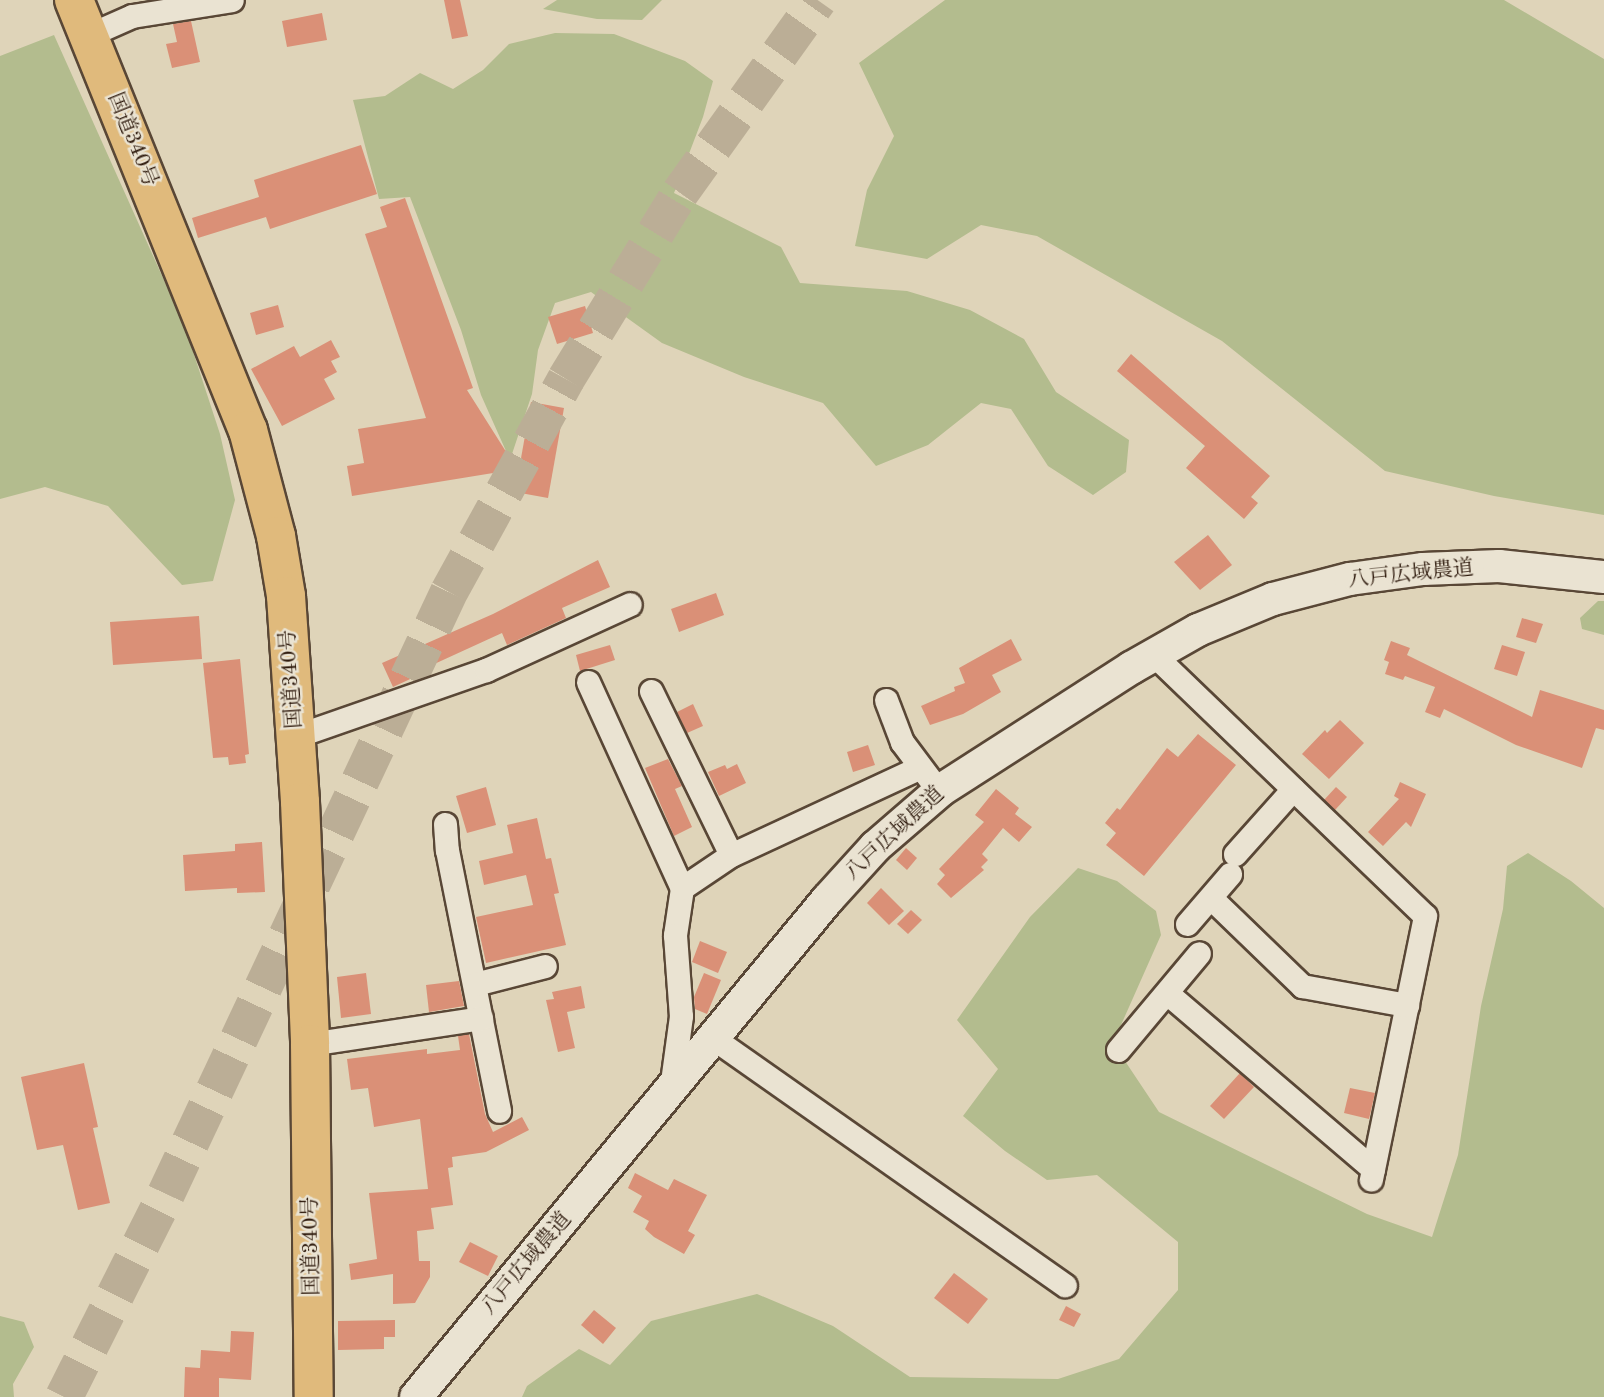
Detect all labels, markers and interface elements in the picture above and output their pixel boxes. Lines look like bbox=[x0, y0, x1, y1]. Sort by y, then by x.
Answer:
street label: 国道340号 bbox=[102, 89, 162, 191]
street label: 八戸広域農道 bbox=[1347, 556, 1475, 594]
street label: 国道340号 bbox=[276, 628, 308, 730]
street label: 八戸広域農道 bbox=[840, 782, 950, 886]
street label: 国道340号 bbox=[299, 1196, 325, 1296]
street label: 八戸広域農道 bbox=[477, 1208, 577, 1320]

